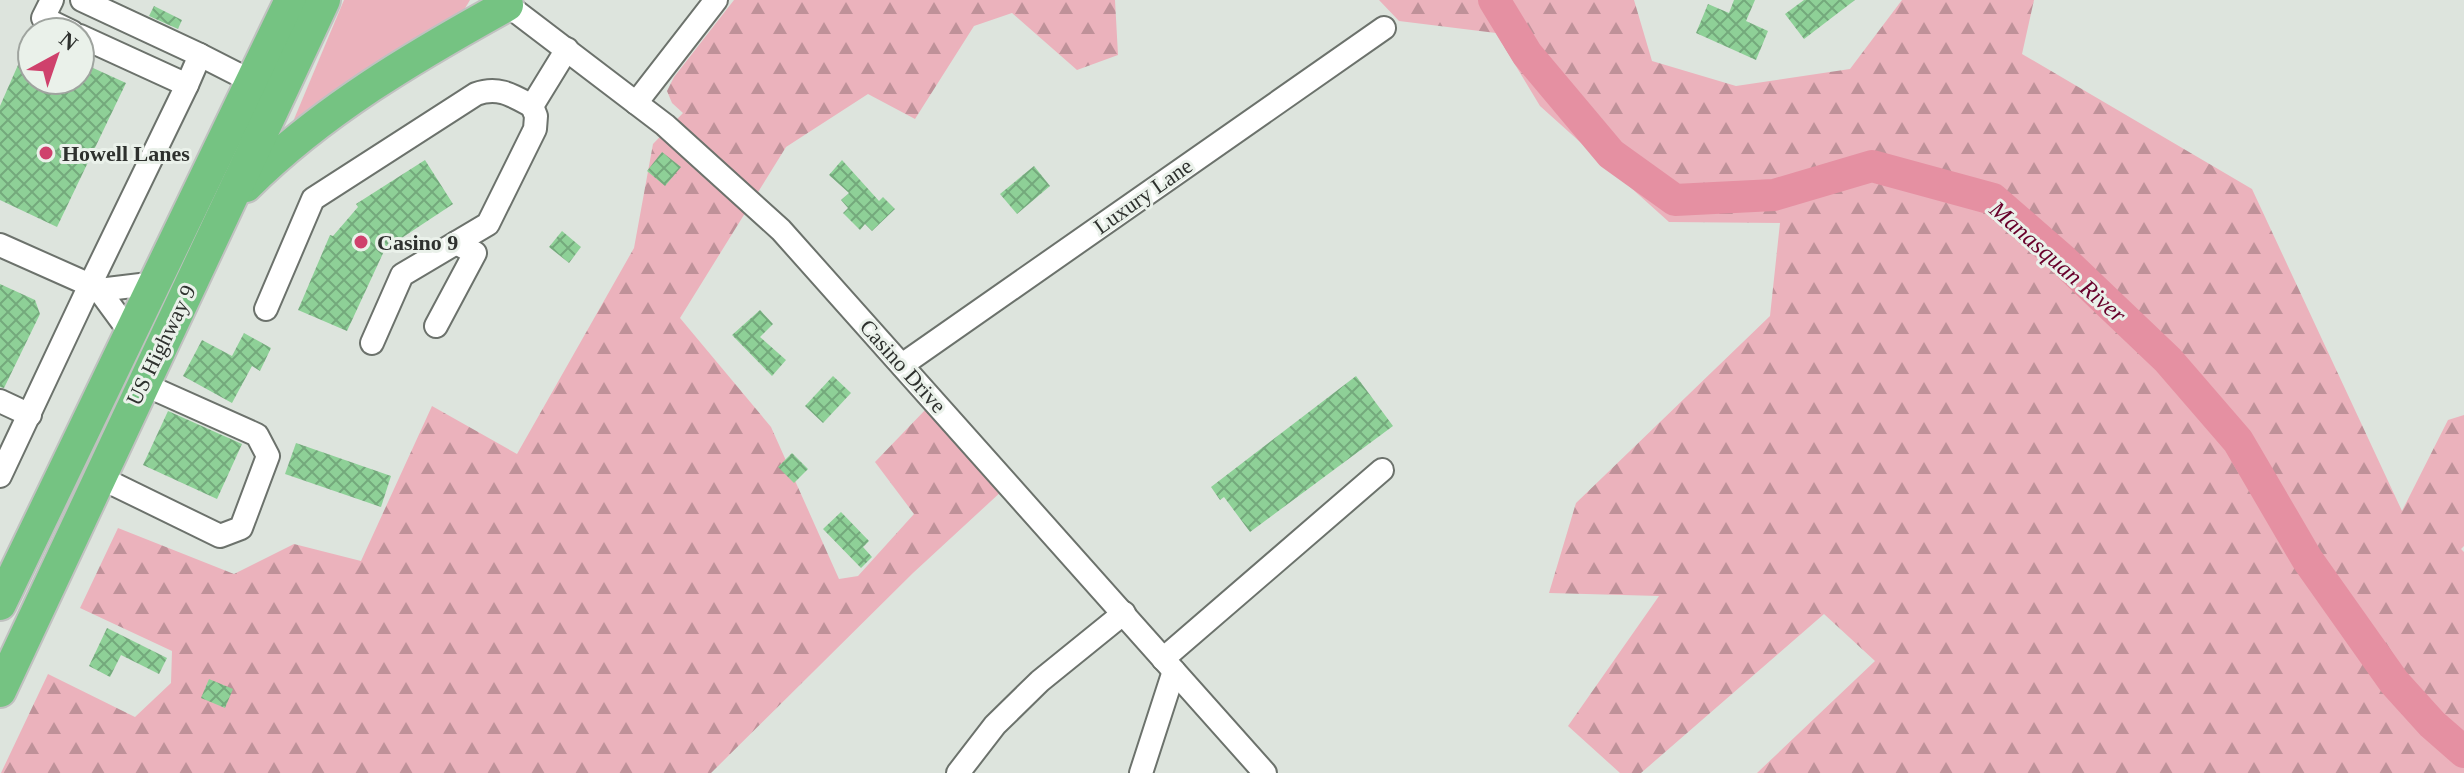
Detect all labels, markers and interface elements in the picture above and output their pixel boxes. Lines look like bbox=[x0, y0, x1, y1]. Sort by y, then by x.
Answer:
north arrow bbox=[16, 16, 96, 96]
text: N bbox=[54, 26, 83, 56]
place label: Howell Lanes bbox=[62, 141, 190, 166]
marker: Howell Lanes bbox=[37, 144, 55, 162]
street label: Luxury Lane bbox=[1089, 153, 1197, 239]
water label: Manasquan River bbox=[1984, 195, 2132, 328]
place label: Casino 9 bbox=[377, 230, 458, 255]
marker: Casino 9 bbox=[352, 233, 370, 251]
street label: US Highway 9 bbox=[121, 281, 201, 409]
street label: Casino Drive bbox=[855, 314, 951, 418]

